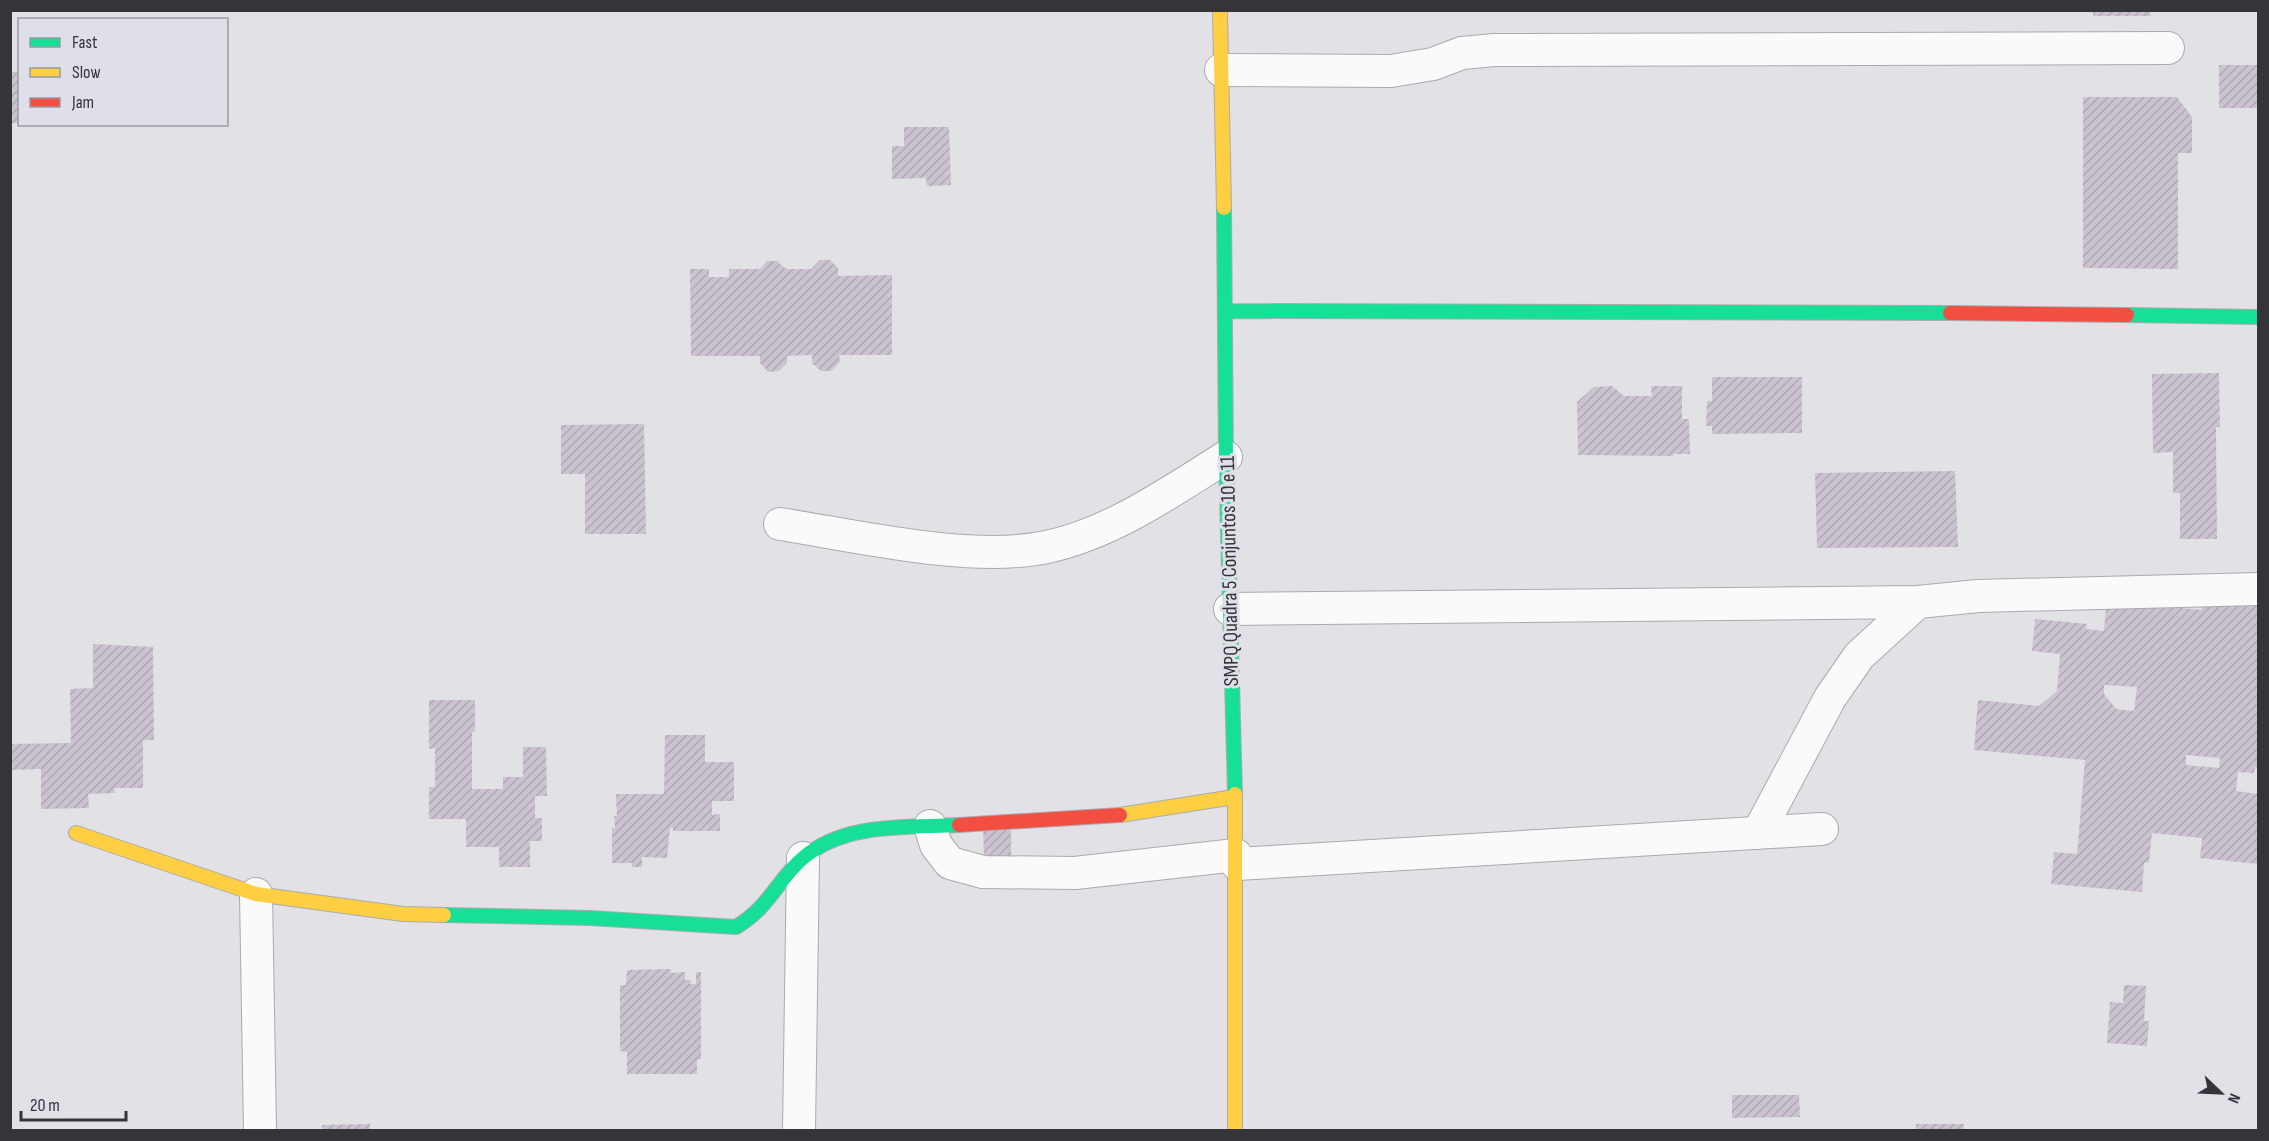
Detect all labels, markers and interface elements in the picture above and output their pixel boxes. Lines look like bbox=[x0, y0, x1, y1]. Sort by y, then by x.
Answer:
legend bbox=[18, 18, 228, 126]
text: Fast bbox=[72, 32, 98, 53]
text: Slow bbox=[72, 62, 101, 83]
text: Jam bbox=[71, 92, 94, 113]
street label: SMPQ Quadra 5 Conjuntos 10 e 11 bbox=[1215, 455, 1244, 686]
north arrow bbox=[2191, 1063, 2251, 1123]
scale bar bbox=[21, 1084, 126, 1122]
text: N bbox=[2223, 1091, 2244, 1106]
text: 20 m bbox=[30, 1095, 60, 1116]

